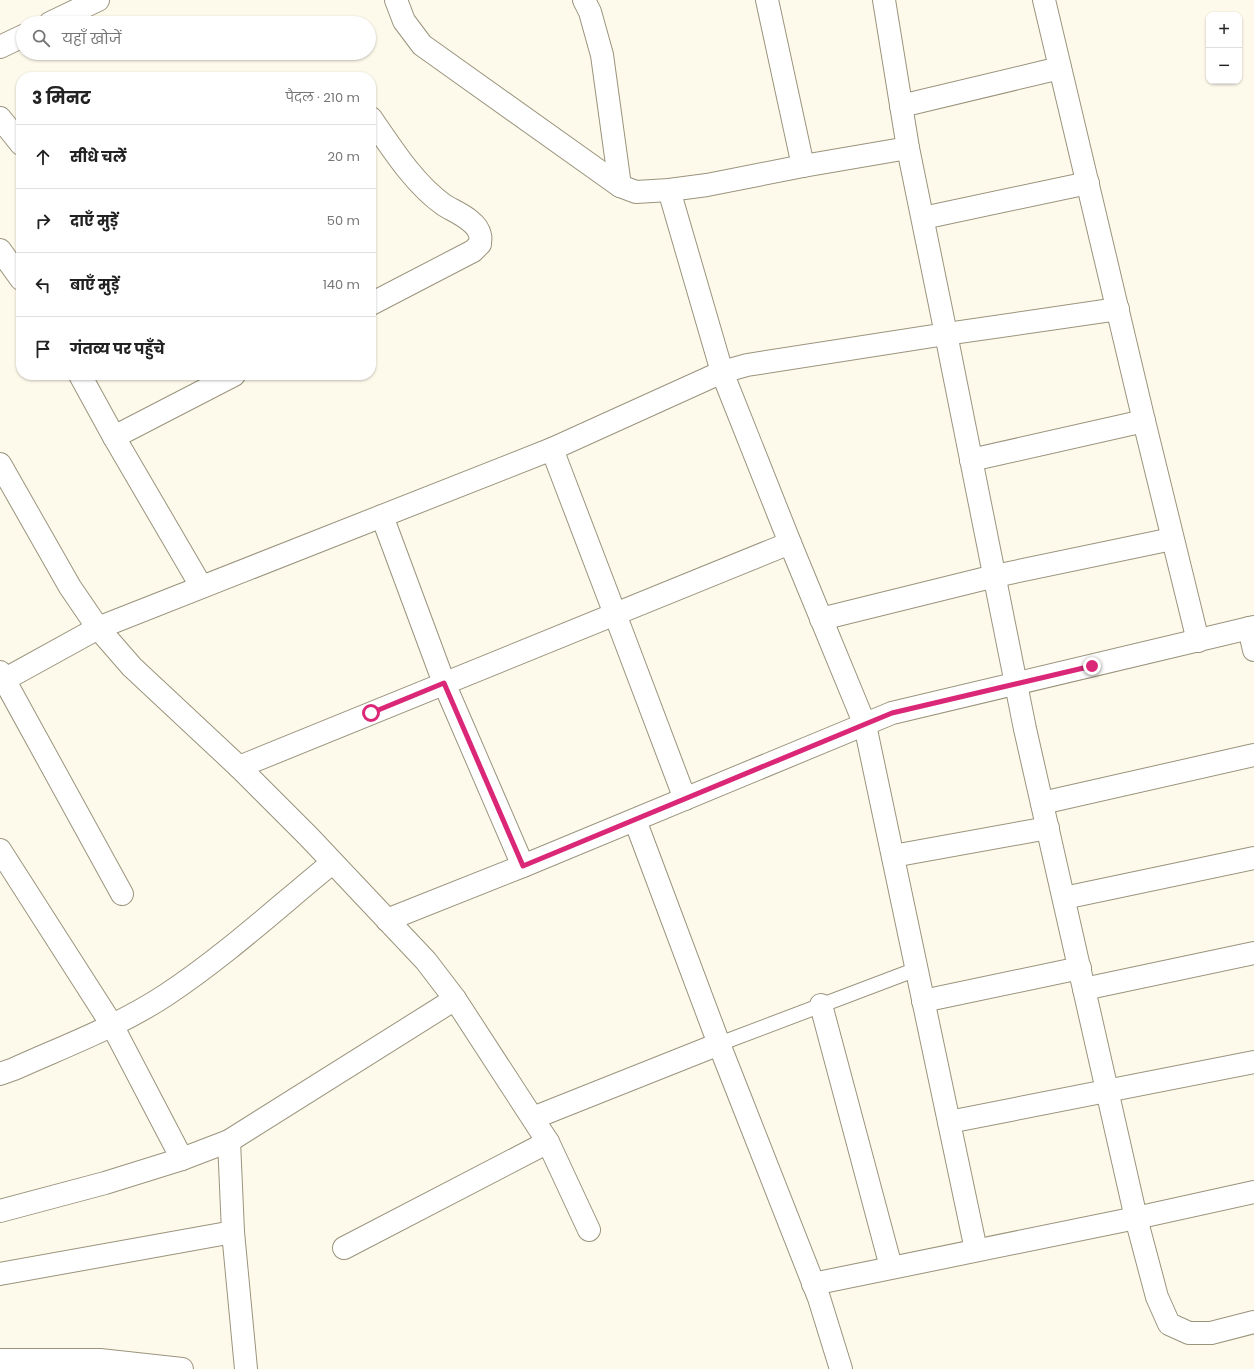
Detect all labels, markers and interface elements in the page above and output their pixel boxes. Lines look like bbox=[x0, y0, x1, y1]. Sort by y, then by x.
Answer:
map controls bbox=[1206, 12, 1242, 84]
button: + bbox=[1206, 12, 1242, 48]
search box bbox=[16, 16, 376, 60]
icon: search bbox=[30, 27, 52, 49]
text: यहाँ खोजें bbox=[62, 28, 121, 49]
button: − bbox=[1206, 48, 1242, 84]
text: 3 मिनट bbox=[32, 86, 91, 110]
text: पैदल · 210 m bbox=[285, 88, 360, 107]
icon: ahead bbox=[32, 146, 54, 168]
text: सीधे चलें bbox=[70, 146, 126, 167]
text: 20 m bbox=[327, 147, 360, 166]
icon: right bbox=[32, 210, 54, 232]
text: दाएँ मुड़ें bbox=[70, 210, 118, 231]
text: 50 m bbox=[327, 211, 360, 230]
icon: left bbox=[32, 274, 54, 296]
text: बाएँ मुड़ें bbox=[70, 274, 119, 295]
text: 140 m bbox=[323, 275, 360, 294]
icon: arrive bbox=[32, 338, 54, 360]
text: गंतव्य पर पहुँचे bbox=[70, 338, 165, 359]
route end bbox=[1083, 657, 1101, 675]
route start bbox=[362, 704, 380, 722]

